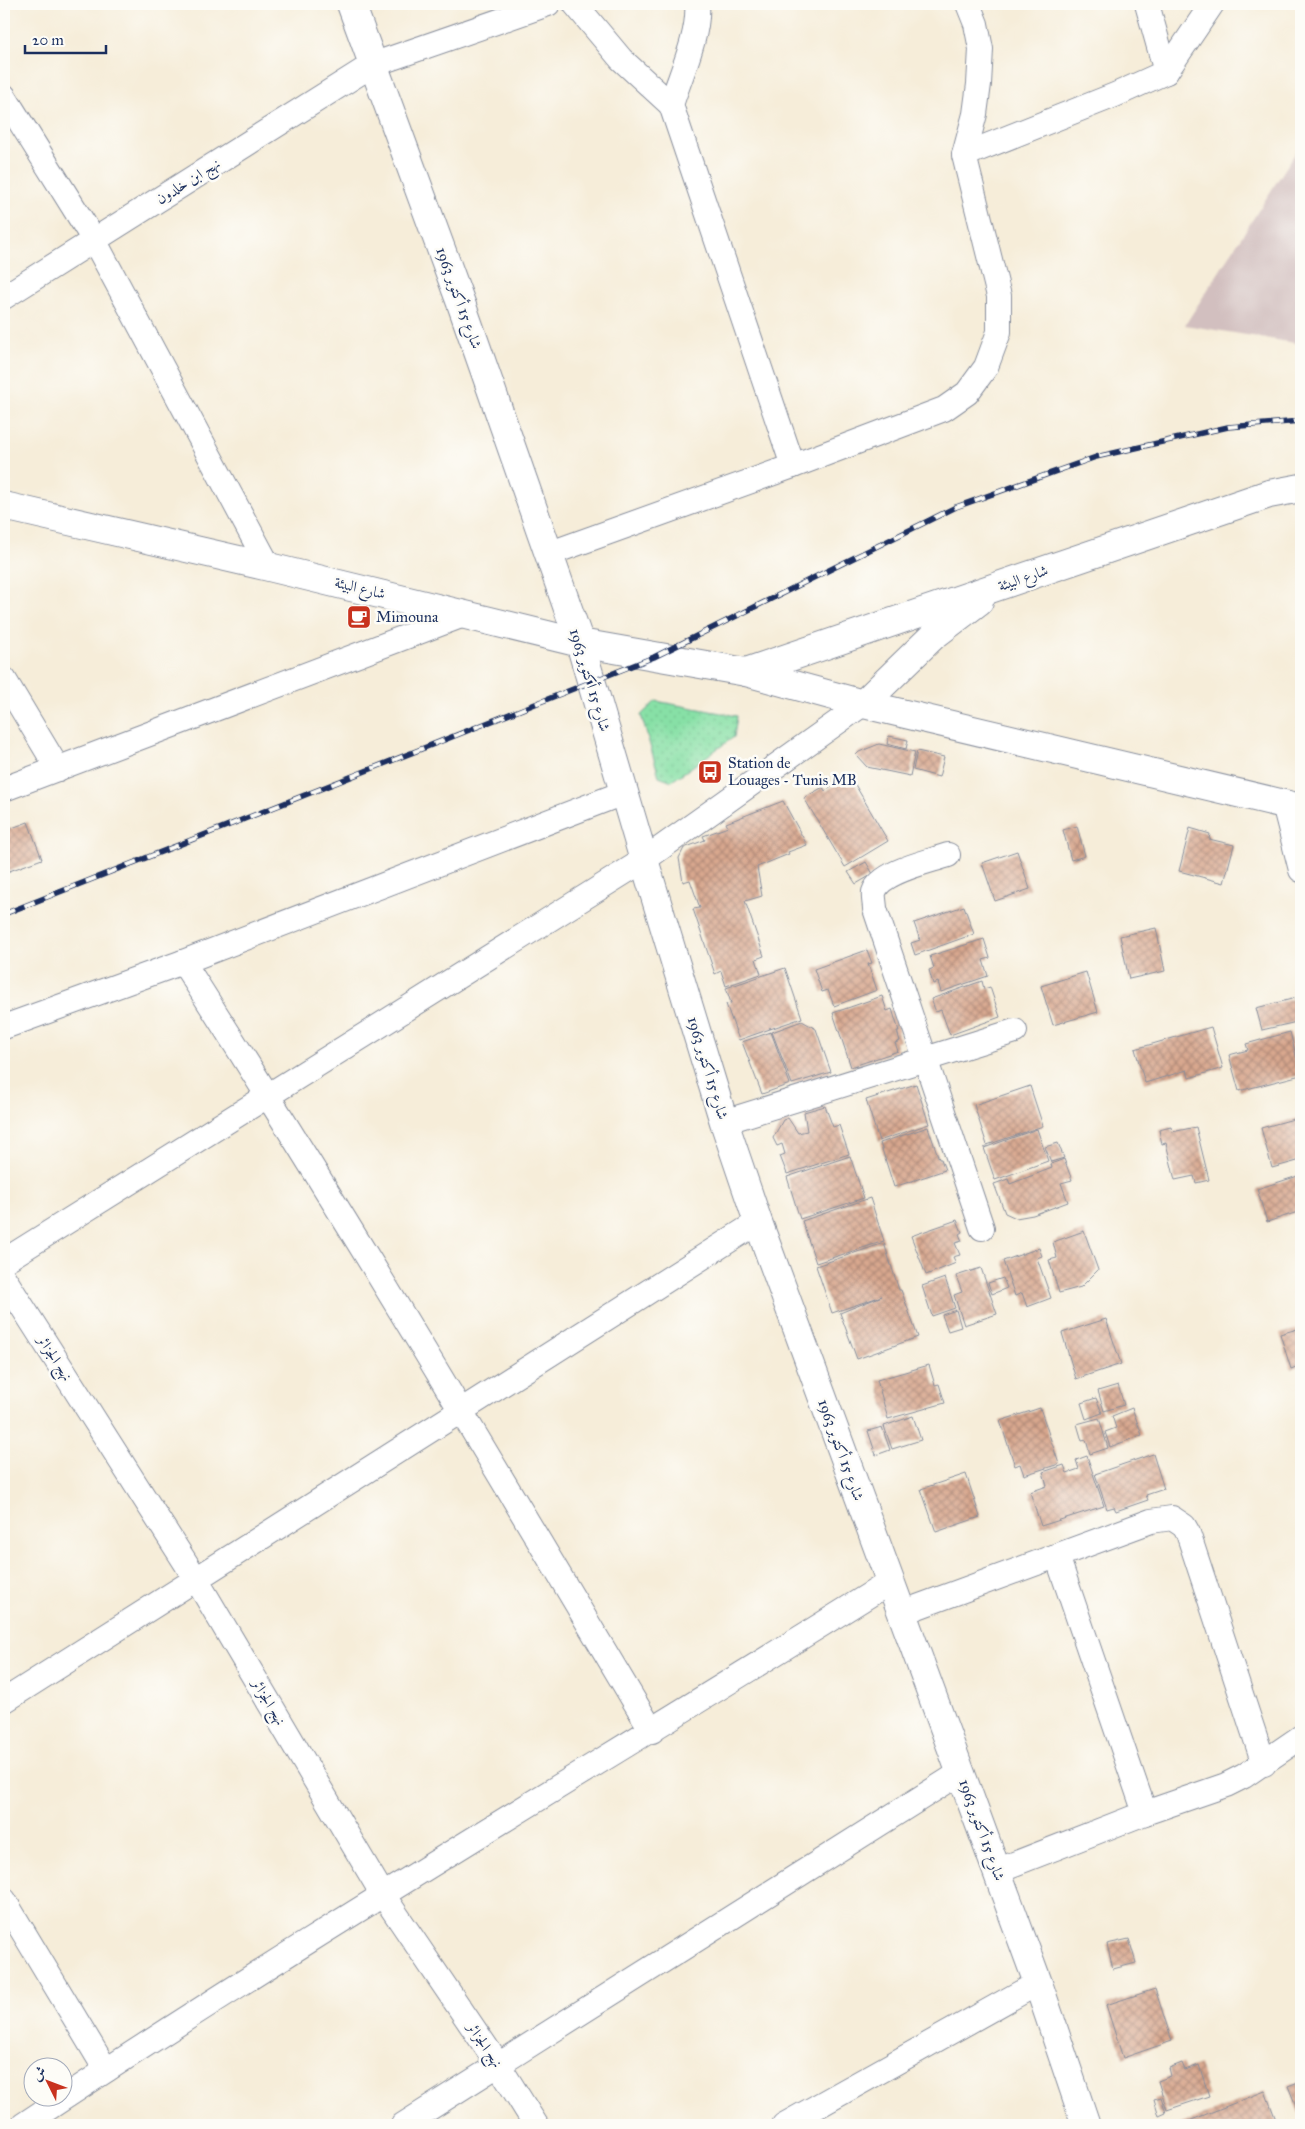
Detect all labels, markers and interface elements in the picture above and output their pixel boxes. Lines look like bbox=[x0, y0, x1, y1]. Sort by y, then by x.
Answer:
scale bar bbox=[25, 22, 106, 54]
text: 20 m bbox=[32, 31, 64, 49]
street label: نهج ابن خلدون bbox=[153, 154, 226, 212]
street label: شارع 15 أكتوبر 1963 bbox=[429, 244, 488, 353]
street label: شارع البيئة bbox=[996, 561, 1052, 599]
street label: شارع البيئة bbox=[332, 573, 387, 607]
cafe icon: Mimouna bbox=[346, 604, 372, 630]
place label: Mimouna bbox=[376, 608, 439, 626]
street label: شارع 15 أكتوبر 1963 bbox=[562, 626, 616, 735]
place label: Station de Louages - Tunis MB bbox=[728, 754, 857, 789]
bus stop icon: Station de Louages - Tunis MB bbox=[697, 759, 723, 785]
street label: شارع 15 أكتوبر 1963 bbox=[680, 1014, 734, 1123]
street label: نهج الجزائر bbox=[28, 1330, 76, 1387]
street label: شارع 15 أكتوبر 1963 bbox=[811, 1396, 870, 1505]
street label: نهج الجزائر bbox=[243, 1674, 290, 1731]
street label: شارع 15 أكتوبر 1963 bbox=[952, 1776, 1011, 1885]
street label: نهج الجزائر bbox=[458, 2017, 507, 2074]
north arrow bbox=[22, 2056, 72, 2106]
text: ش bbox=[28, 2063, 50, 2084]

